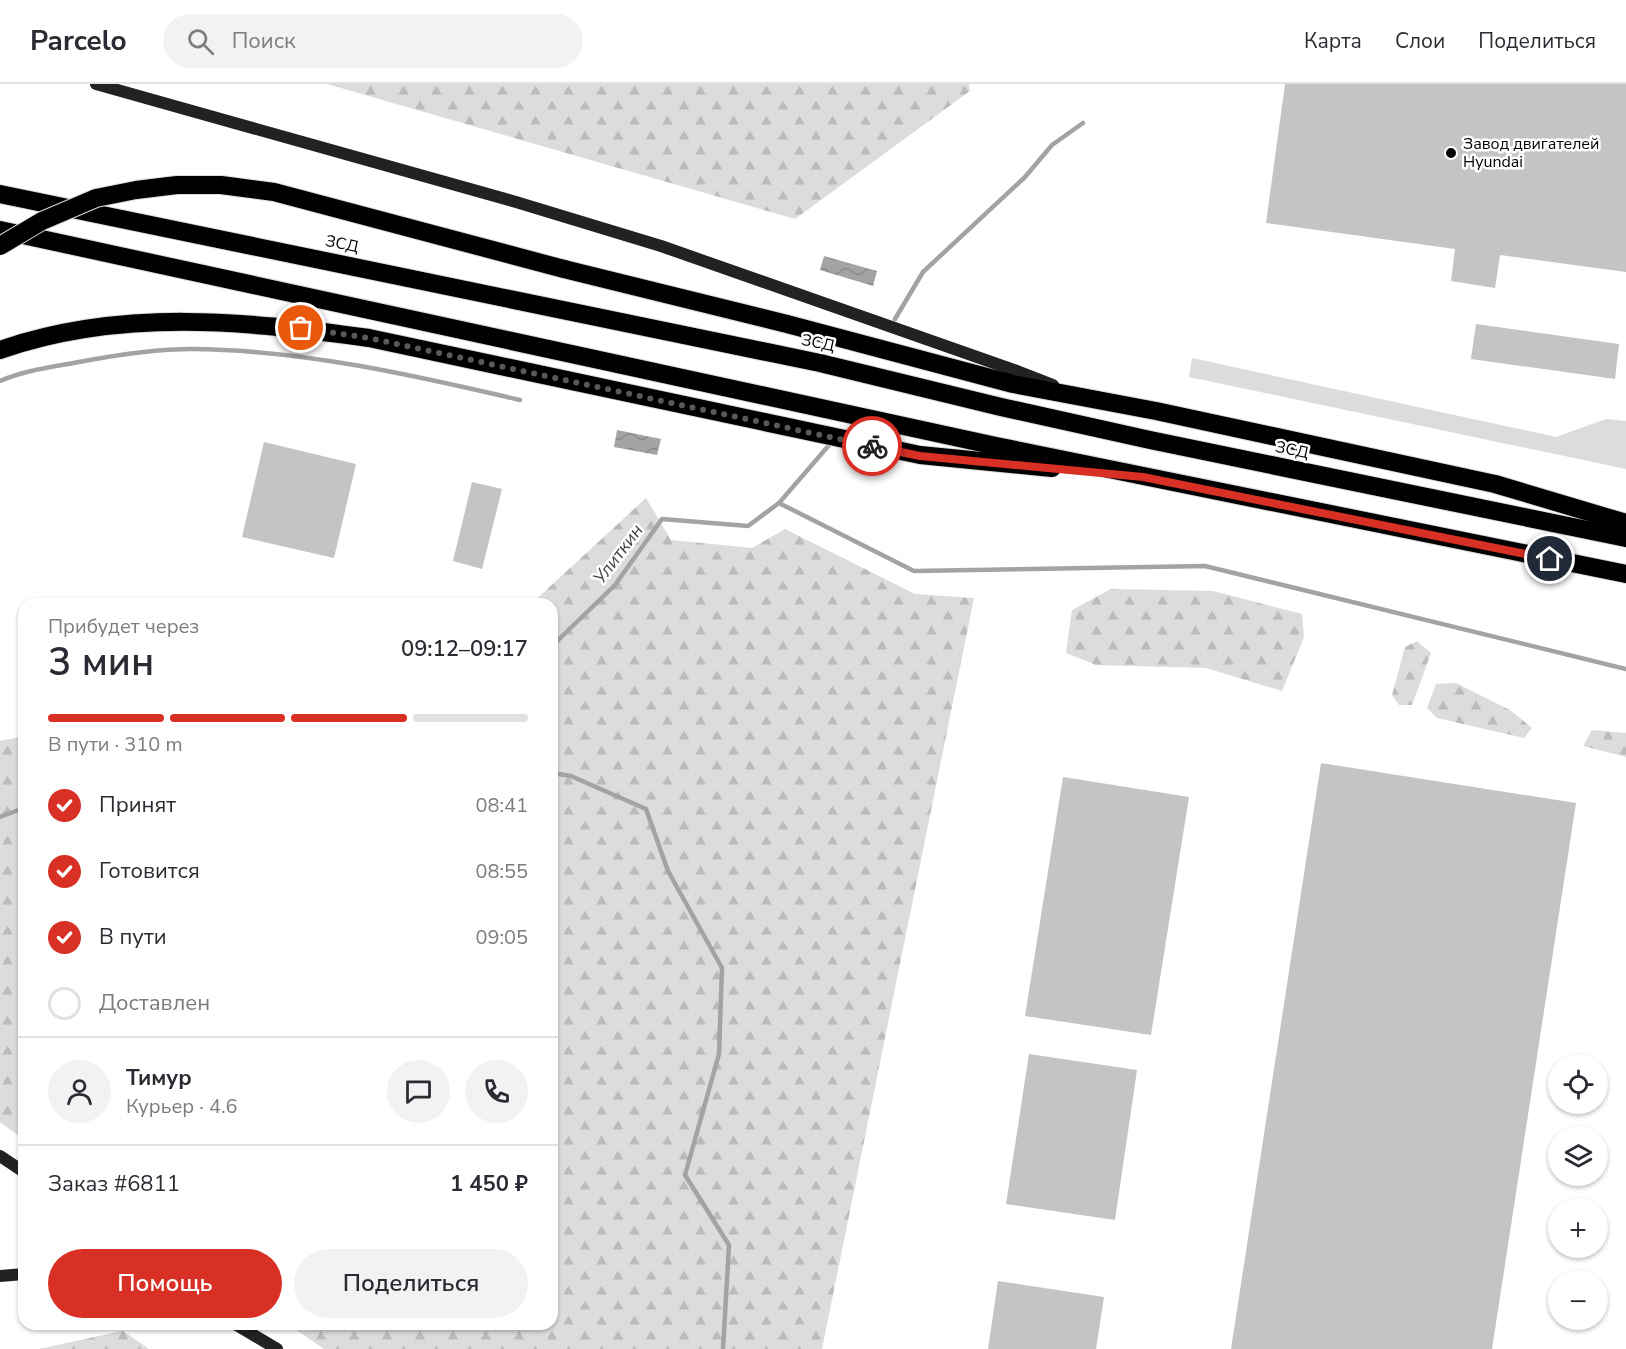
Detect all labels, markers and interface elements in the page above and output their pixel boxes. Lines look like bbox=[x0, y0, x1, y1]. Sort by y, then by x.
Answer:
search box bbox=[163, 14, 583, 68]
text: Parcelo bbox=[30, 22, 127, 60]
icon: search bbox=[184, 25, 217, 58]
text: Поиск bbox=[232, 26, 296, 56]
text: Карта bbox=[1304, 27, 1362, 55]
text: Слои bbox=[1395, 27, 1445, 55]
text: Поделиться bbox=[1478, 27, 1596, 55]
place label: Завод двигателей Hyundai bbox=[1463, 133, 1599, 173]
marker: Завод двигателей Hyundai bbox=[1444, 146, 1458, 160]
street label: ЗСД bbox=[323, 230, 361, 258]
pin bbox=[275, 302, 326, 353]
icon: bag bbox=[284, 311, 317, 344]
street label: ЗСД bbox=[799, 329, 837, 357]
courier bbox=[842, 416, 902, 476]
icon: bike bbox=[856, 430, 889, 463]
street label: ЗСД bbox=[1273, 436, 1311, 464]
water label: Улиткин bbox=[587, 519, 649, 589]
pin bbox=[1524, 533, 1575, 584]
icon: home bbox=[1533, 542, 1566, 575]
text: Прибудет через bbox=[48, 613, 199, 640]
text: 09:12–09:17 bbox=[401, 634, 528, 664]
text: 3 мин bbox=[48, 636, 154, 689]
text: В пути · 310 m bbox=[48, 731, 183, 758]
icon: check bbox=[48, 789, 81, 822]
text: Принят bbox=[99, 790, 176, 820]
text: 08:41 bbox=[475, 792, 528, 819]
icon: check bbox=[48, 855, 81, 888]
text: Готовится bbox=[99, 856, 200, 886]
text: 08:55 bbox=[475, 858, 528, 885]
icon: check bbox=[48, 921, 81, 954]
text: В пути bbox=[99, 922, 167, 952]
text: 09:05 bbox=[475, 924, 528, 951]
text: Доставлен bbox=[99, 988, 210, 1018]
map controls bbox=[1548, 1054, 1608, 1330]
button: locate bbox=[1548, 1054, 1608, 1114]
button: person bbox=[48, 1060, 111, 1123]
button: chat bbox=[387, 1060, 450, 1123]
button: phone bbox=[465, 1060, 528, 1123]
text: Тимур bbox=[126, 1063, 192, 1093]
text: Курьер · 4.6 bbox=[126, 1093, 238, 1120]
button: layers bbox=[1548, 1126, 1608, 1186]
text: Заказ #6811 bbox=[48, 1169, 180, 1199]
text: 1 450 ₽ bbox=[450, 1169, 528, 1199]
button: + bbox=[1548, 1198, 1608, 1258]
button: Помощь bbox=[48, 1249, 282, 1318]
button: Поделиться bbox=[294, 1249, 528, 1318]
button: − bbox=[1548, 1270, 1608, 1330]

